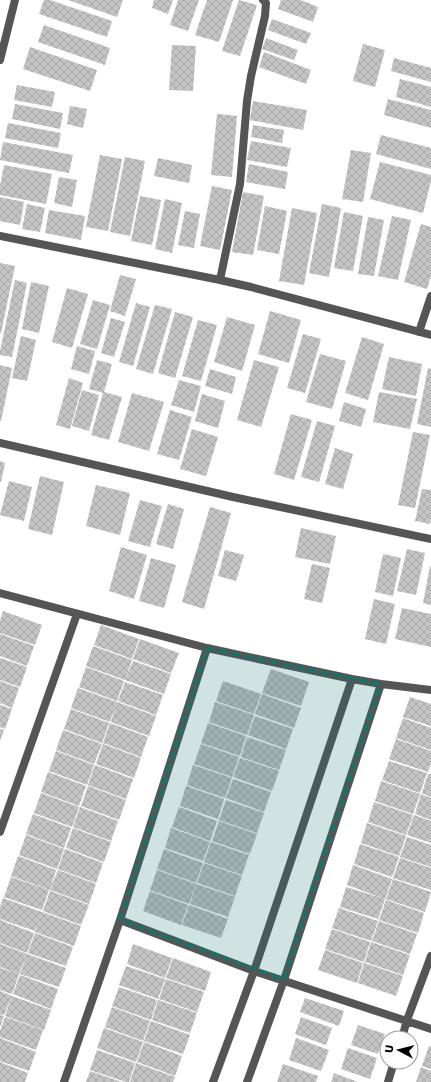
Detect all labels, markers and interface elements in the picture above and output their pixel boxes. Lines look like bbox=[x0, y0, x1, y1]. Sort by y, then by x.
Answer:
north arrow bbox=[379, 1030, 419, 1070]
text: U bbox=[383, 1044, 397, 1054]

